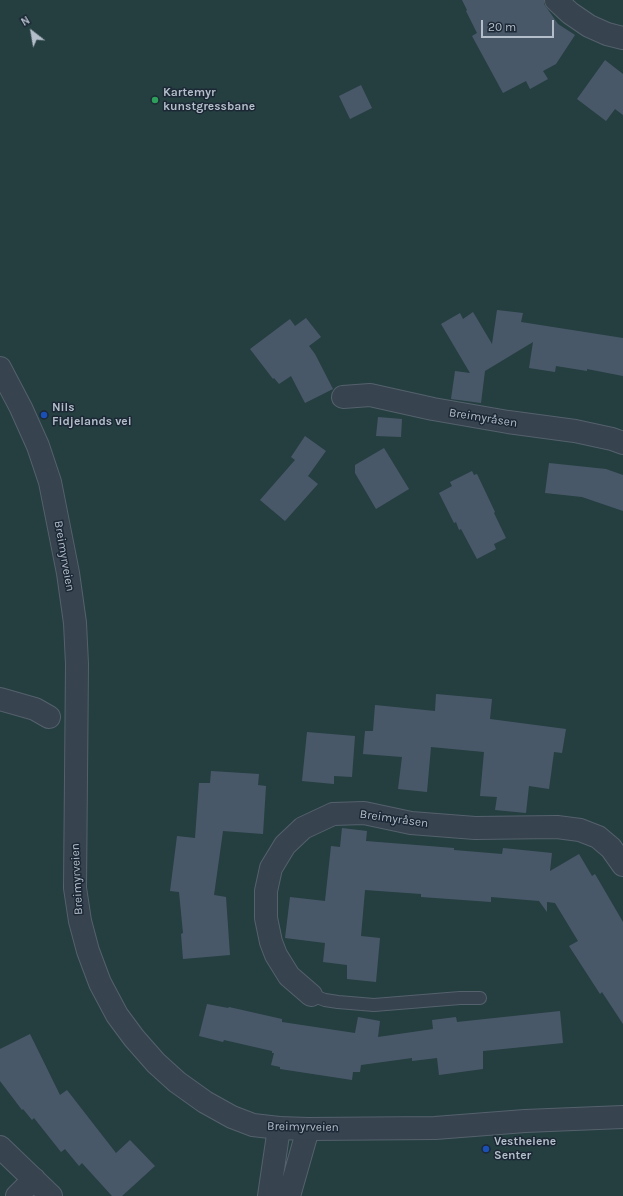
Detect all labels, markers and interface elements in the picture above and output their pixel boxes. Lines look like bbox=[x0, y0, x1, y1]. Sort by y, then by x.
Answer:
north arrow bbox=[12, 12, 52, 52]
scale bar bbox=[483, 12, 556, 38]
text: N bbox=[19, 14, 32, 29]
text: 20 m bbox=[488, 20, 516, 34]
place label: Kartemyr kunstgressbane bbox=[163, 86, 255, 114]
marker: Kartemyr kunstgressbane bbox=[150, 95, 160, 105]
place label: Nils Fidjelands vei bbox=[52, 401, 132, 429]
street label: Breimyråsen bbox=[448, 405, 518, 431]
marker: Nils Fidjelands vei bbox=[39, 410, 49, 420]
street label: Breimyrveien bbox=[51, 519, 77, 593]
street label: Breimyråsen bbox=[359, 807, 429, 831]
street label: Breimyrveien bbox=[68, 843, 86, 915]
street label: Breimyrveien bbox=[267, 1119, 339, 1135]
place label: Vestheiene Senter bbox=[494, 1135, 556, 1163]
marker: Vestheiene Senter bbox=[481, 1144, 491, 1154]

